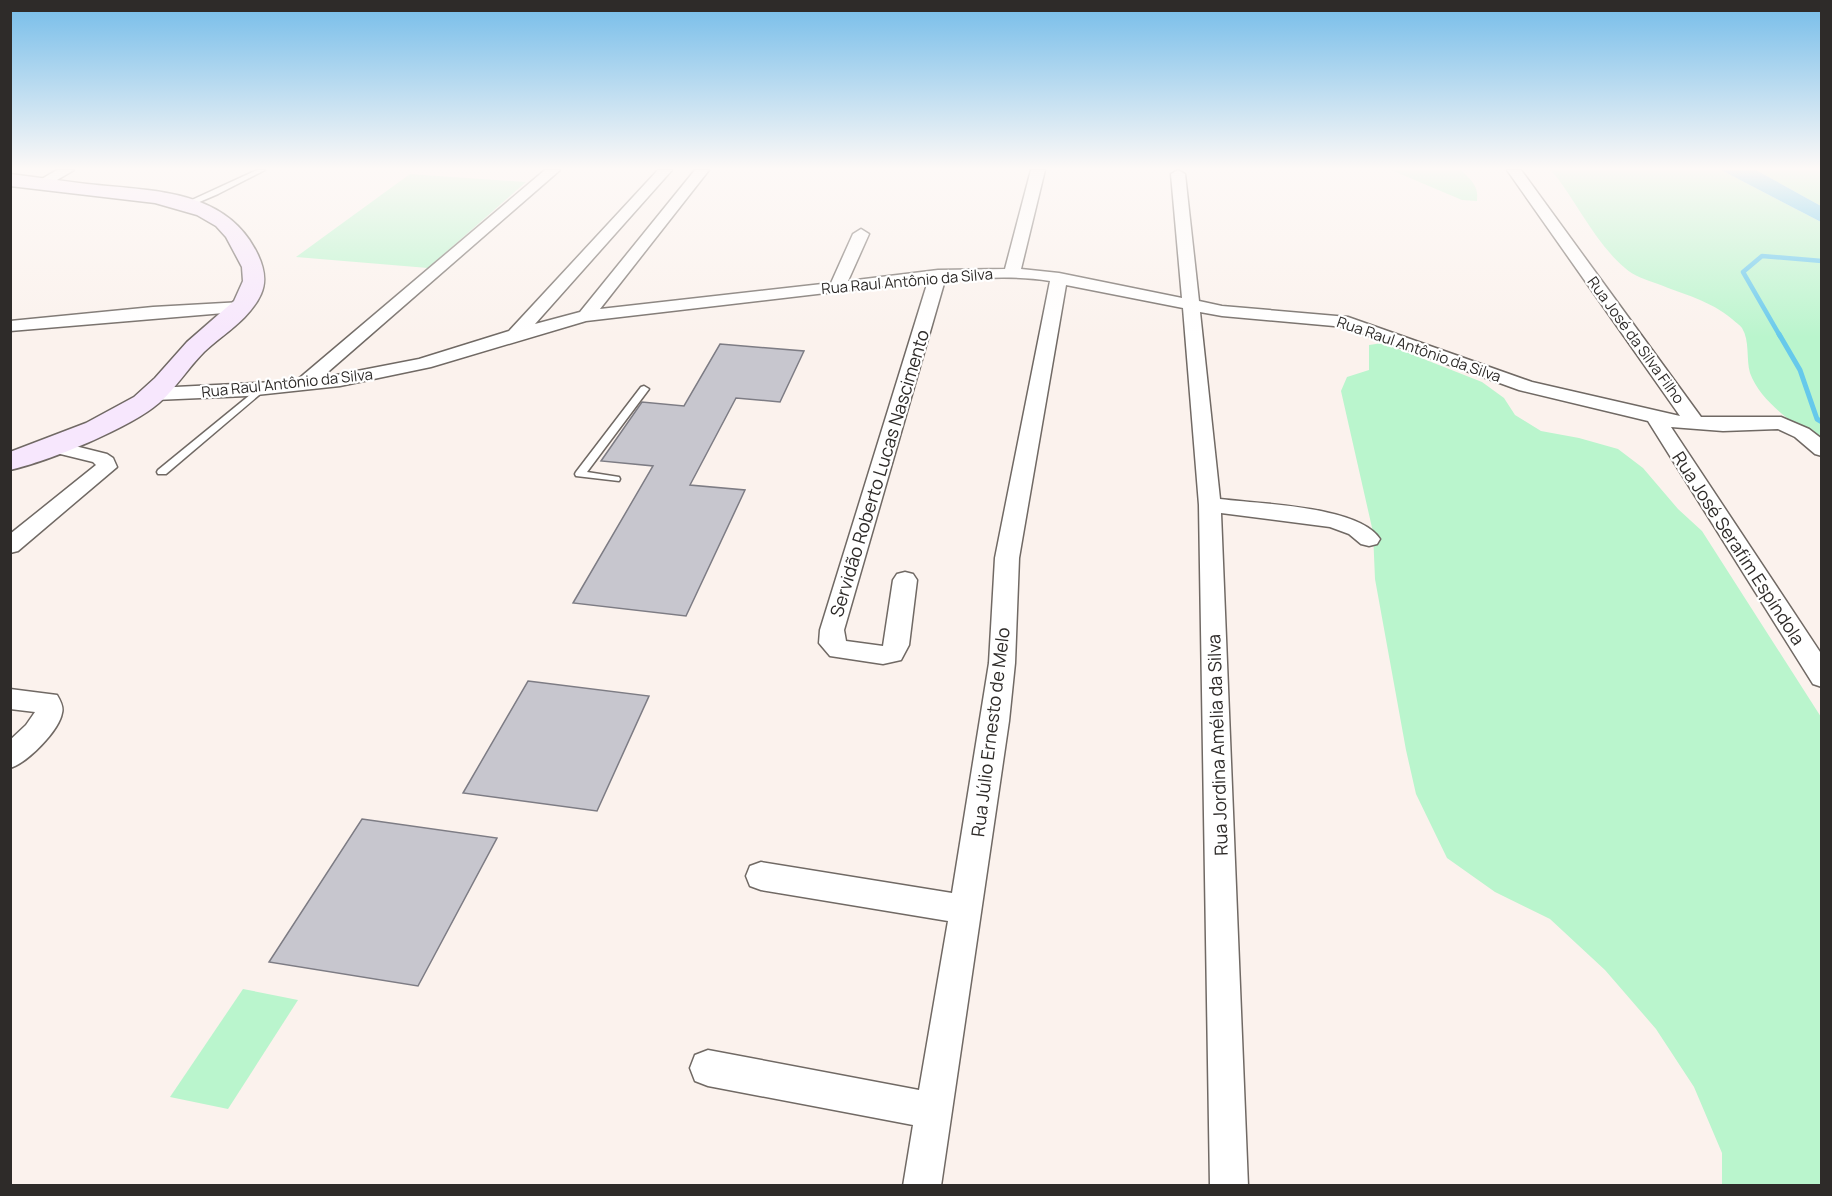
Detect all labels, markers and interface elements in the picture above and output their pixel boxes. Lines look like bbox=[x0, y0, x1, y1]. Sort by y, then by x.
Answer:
street label: Rua Raul Antônio da Silva bbox=[820, 263, 994, 299]
street label: Rua José da Silva Filho bbox=[1583, 272, 1689, 408]
street label: Rua Raul Antônio da Silva bbox=[1334, 311, 1504, 387]
street label: Servidão Roberto Lucas Nascimento bbox=[824, 326, 934, 620]
street label: Rua Raul Antônio da Silva bbox=[200, 364, 374, 402]
street label: Rua José Serafim Espíndola bbox=[1667, 447, 1811, 649]
street label: Rua Júlio Ernesto de Melo bbox=[965, 626, 1015, 838]
street label: Rua Jordina Amélia da Silva bbox=[1201, 634, 1233, 856]

